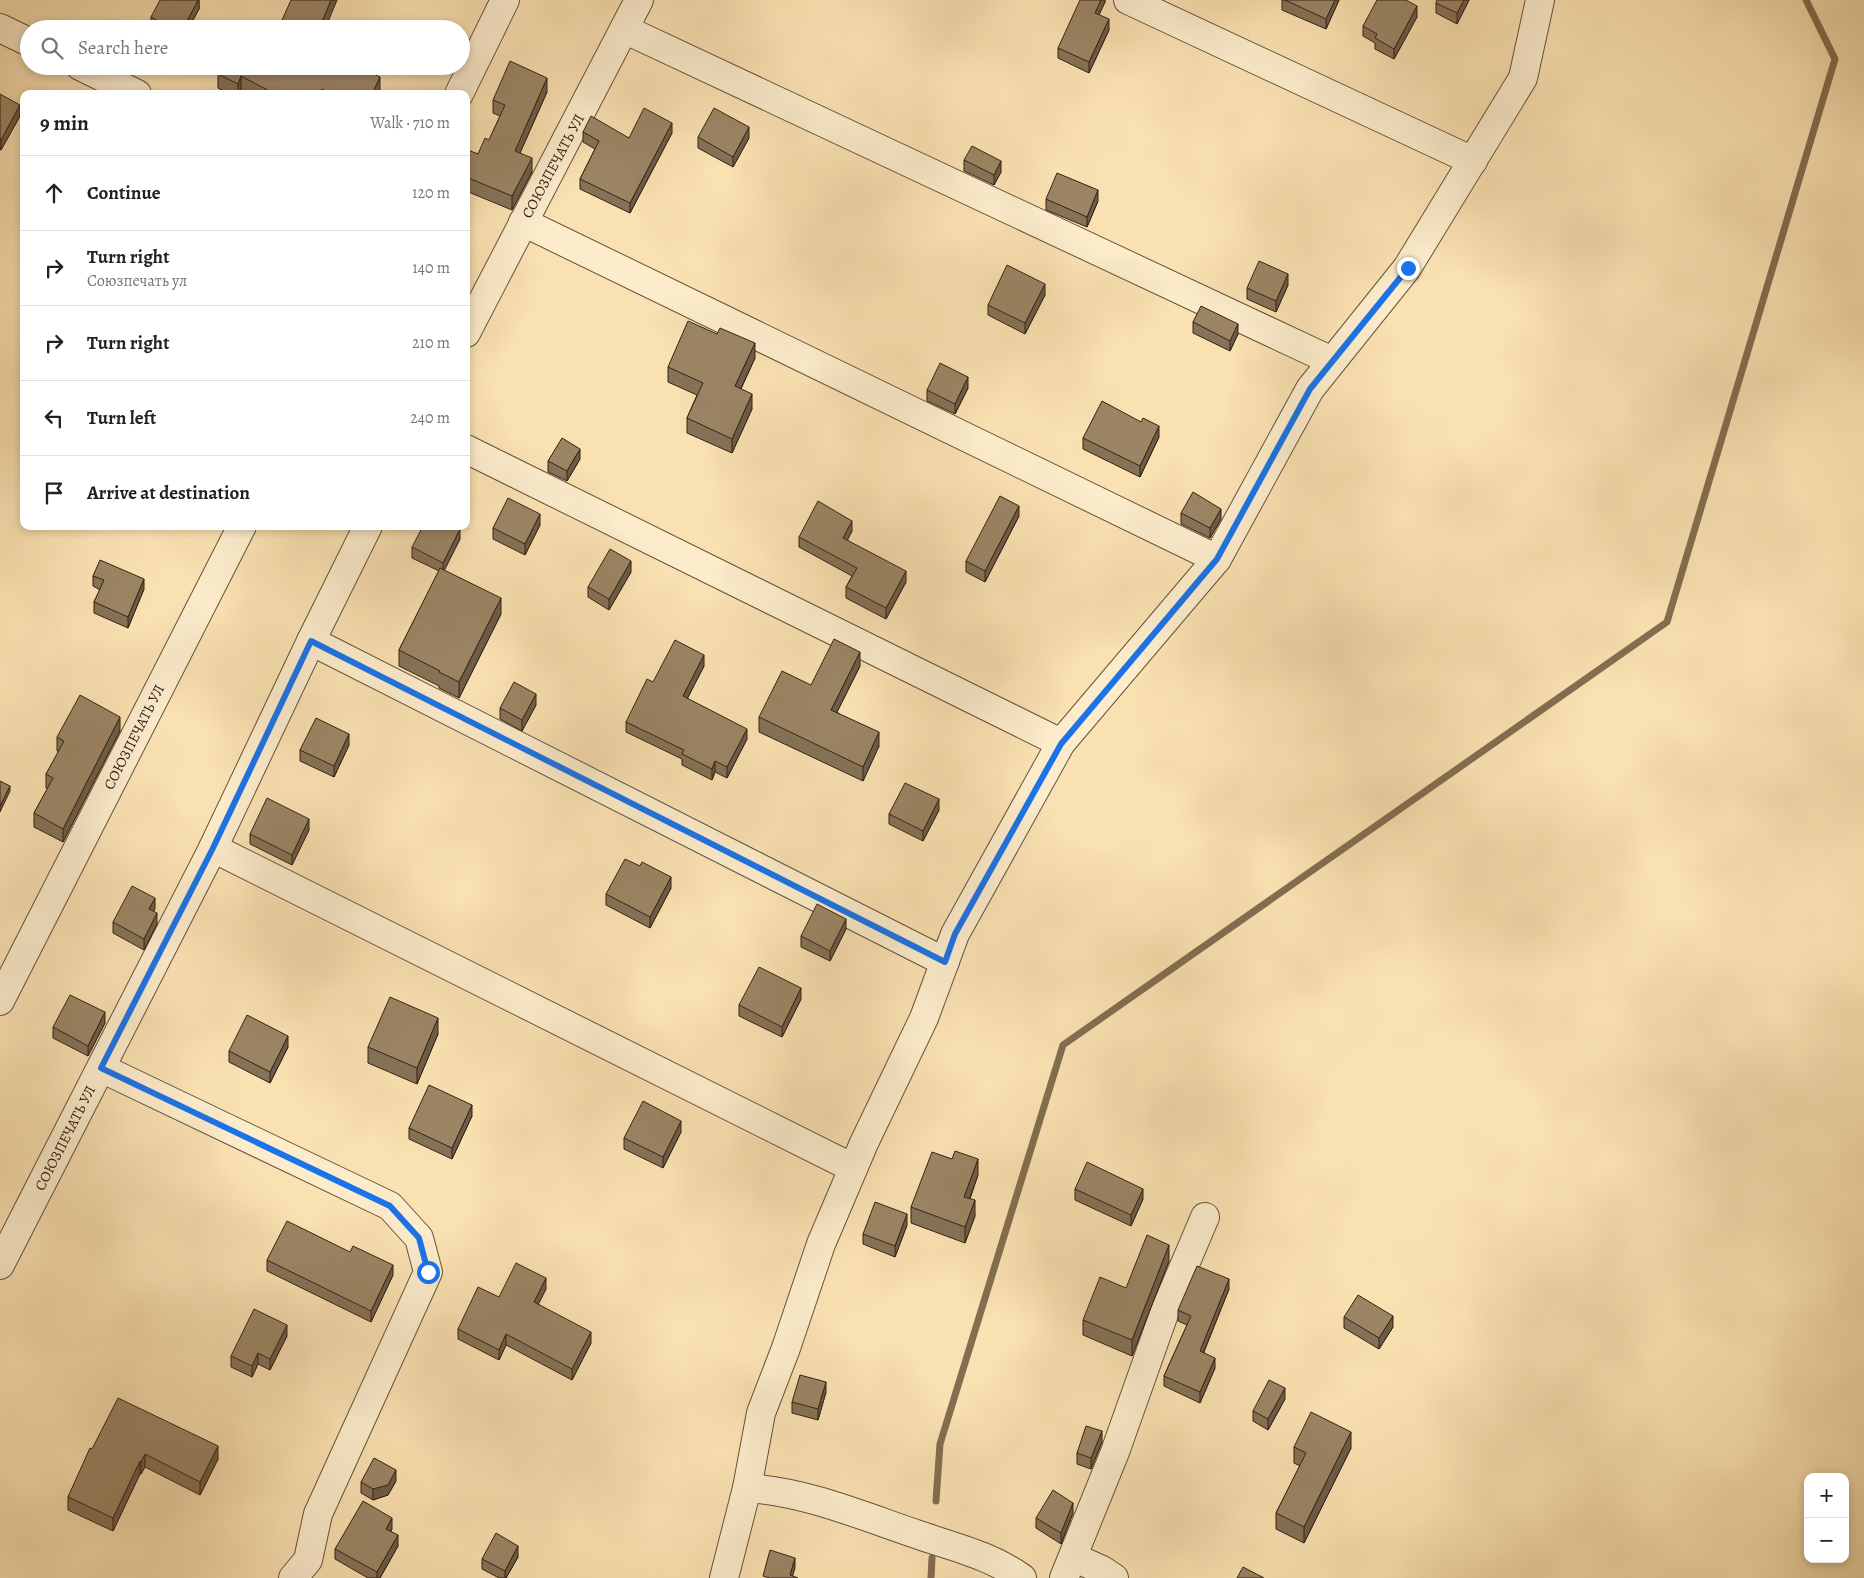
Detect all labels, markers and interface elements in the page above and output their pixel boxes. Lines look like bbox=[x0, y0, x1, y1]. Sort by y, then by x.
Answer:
search box bbox=[20, 20, 470, 75]
icon: search bbox=[38, 34, 66, 62]
text: Search here bbox=[78, 35, 168, 61]
text: 9 min bbox=[40, 109, 89, 137]
street label: СОЮЗПЕЧАТЬ УЛ bbox=[517, 110, 589, 222]
text: Walk · 710 m bbox=[370, 112, 450, 134]
icon: ahead bbox=[40, 179, 68, 207]
text: Continue bbox=[87, 180, 161, 206]
text: 120 m bbox=[412, 182, 450, 204]
text: Turn right bbox=[87, 244, 169, 270]
icon: right bbox=[40, 254, 68, 282]
text: 140 m bbox=[412, 257, 450, 279]
route end bbox=[1397, 257, 1420, 280]
text: Союзпечать ул bbox=[87, 270, 187, 292]
icon: right bbox=[40, 329, 68, 357]
text: Turn right bbox=[87, 330, 169, 356]
text: 210 m bbox=[412, 332, 450, 354]
icon: left bbox=[40, 404, 68, 432]
text: Turn left bbox=[87, 405, 156, 431]
text: 240 m bbox=[410, 407, 450, 429]
icon: arrive bbox=[40, 479, 68, 507]
text: Arrive at destination bbox=[87, 480, 250, 506]
street label: СОЮЗПЕЧАТЬ УЛ bbox=[99, 681, 169, 793]
street label: СОЮЗПЕЧАТЬ УЛ bbox=[30, 1082, 100, 1194]
route start bbox=[417, 1261, 440, 1284]
map controls bbox=[1804, 1473, 1849, 1563]
button: + bbox=[1804, 1473, 1849, 1518]
button: − bbox=[1804, 1518, 1849, 1563]

